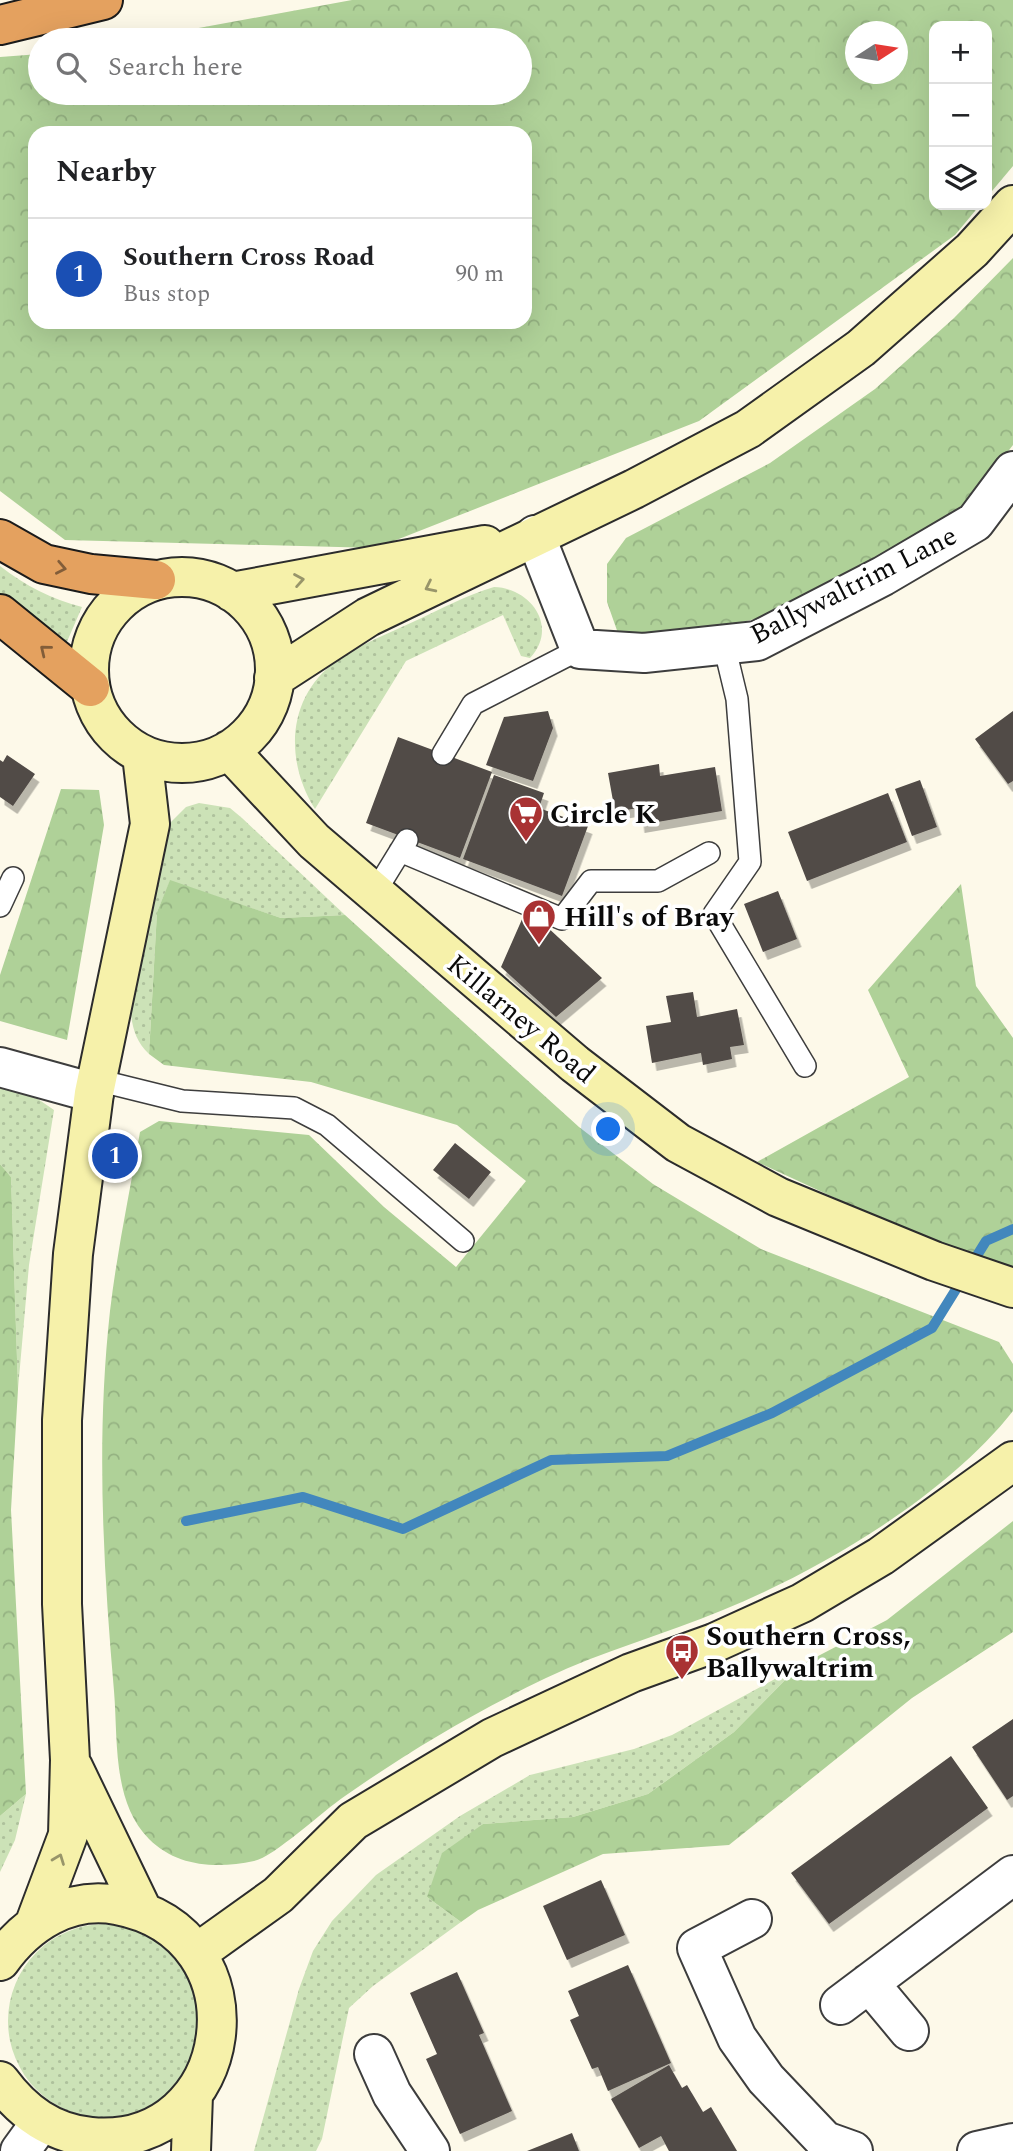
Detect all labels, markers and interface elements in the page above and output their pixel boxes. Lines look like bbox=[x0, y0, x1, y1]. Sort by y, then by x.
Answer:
north arrow bbox=[845, 21, 908, 84]
map controls bbox=[929, 21, 992, 210]
button: + bbox=[929, 21, 992, 84]
search box bbox=[28, 28, 532, 105]
text: Search here bbox=[108, 47, 243, 87]
icon: search bbox=[52, 48, 90, 86]
button: − bbox=[929, 84, 992, 147]
button: layers bbox=[929, 147, 992, 210]
text: Nearby bbox=[56, 149, 155, 195]
text: Southern Cross Road bbox=[123, 237, 375, 277]
text: 1 bbox=[73, 257, 85, 292]
text: 90 m bbox=[455, 257, 504, 292]
text: Bus stop bbox=[123, 277, 210, 312]
street label: Ballywaltrim Lane bbox=[743, 515, 965, 656]
one-way arrow bbox=[55, 559, 67, 574]
one-way arrow bbox=[293, 573, 305, 588]
one-way arrow bbox=[425, 579, 437, 593]
one-way arrow bbox=[41, 646, 53, 659]
place label: Circle K bbox=[550, 793, 657, 836]
supermarket icon: Circle K bbox=[507, 794, 545, 843]
place label: Hill's of Bray bbox=[564, 896, 735, 939]
shop icon: Hill's of Bray bbox=[520, 897, 558, 946]
street label: Killarney Road bbox=[437, 944, 605, 1095]
your location bbox=[591, 1112, 625, 1146]
pin: 1 bbox=[92, 1130, 138, 1182]
place label: Southern Cross, Ballywaltrim bbox=[706, 1615, 911, 1690]
bus stop icon: Southern Cross, Ballywaltrim bbox=[663, 1632, 701, 1681]
one-way arrow bbox=[51, 1853, 65, 1865]

